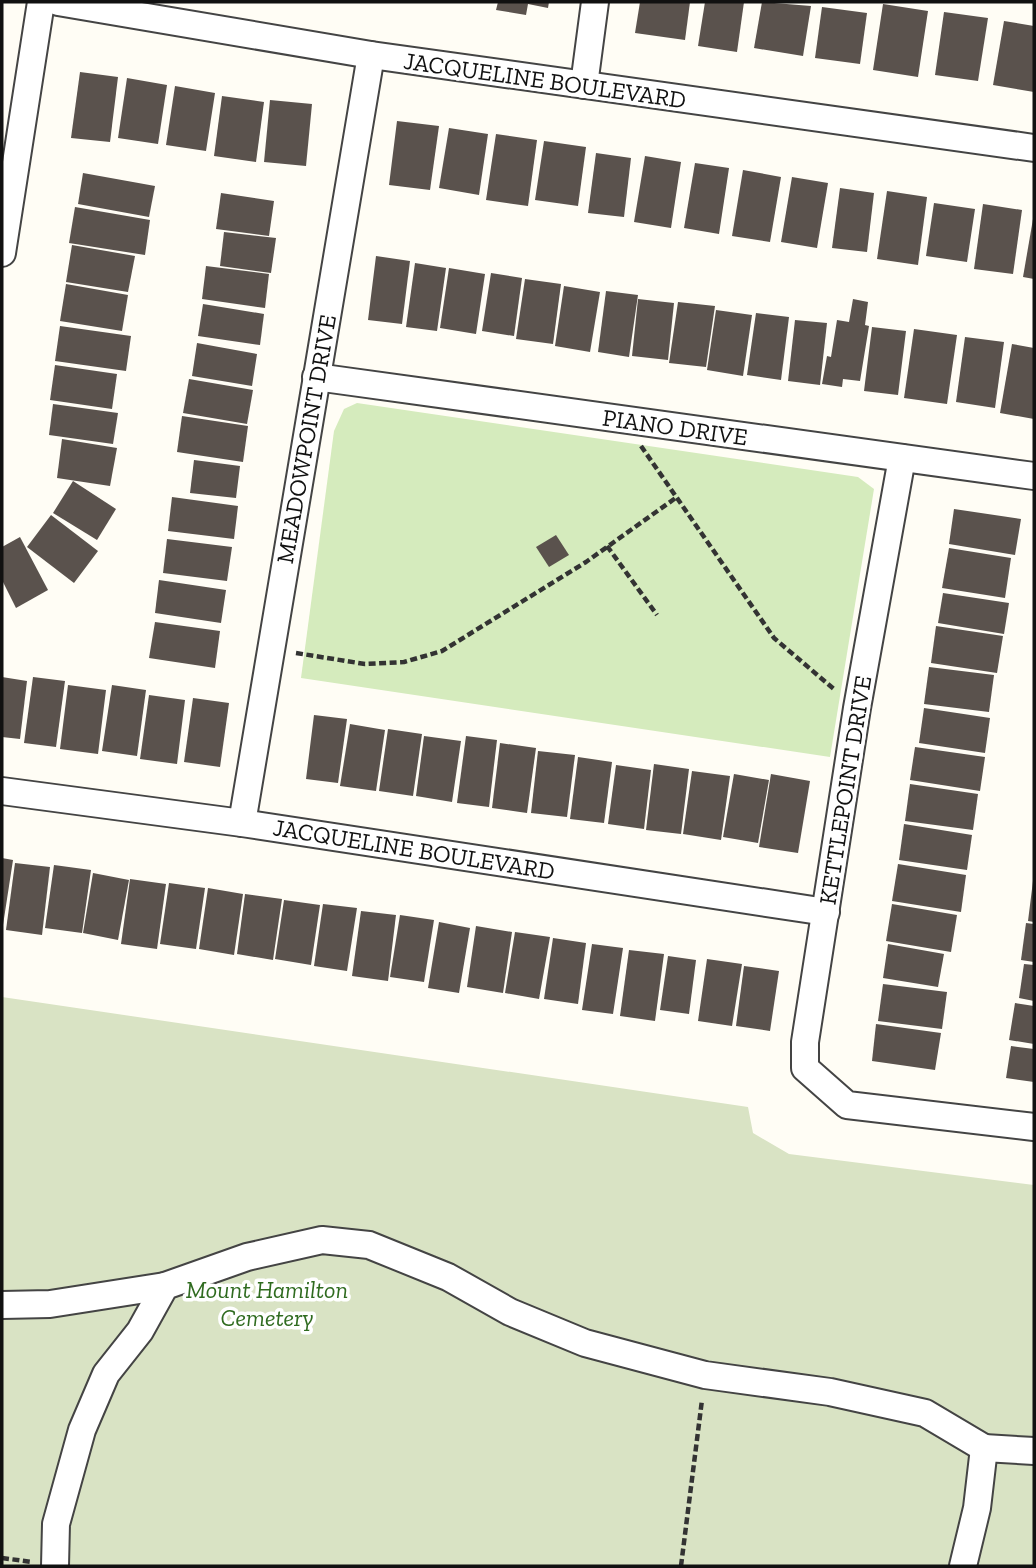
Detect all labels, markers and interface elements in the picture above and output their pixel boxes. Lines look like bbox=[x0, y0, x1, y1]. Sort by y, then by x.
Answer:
street label: JACQUELINE BOULEVARD bbox=[402, 46, 688, 114]
street label: MEADOWPOINT DRIVE bbox=[270, 312, 342, 566]
street label: PIANO DRIVE bbox=[601, 402, 749, 452]
street label: KETTLEPOINT DRIVE bbox=[813, 673, 877, 907]
street label: JACQUELINE BOULEVARD bbox=[271, 812, 557, 886]
park label: Mount Hamilton Cemetery bbox=[186, 1275, 348, 1332]

